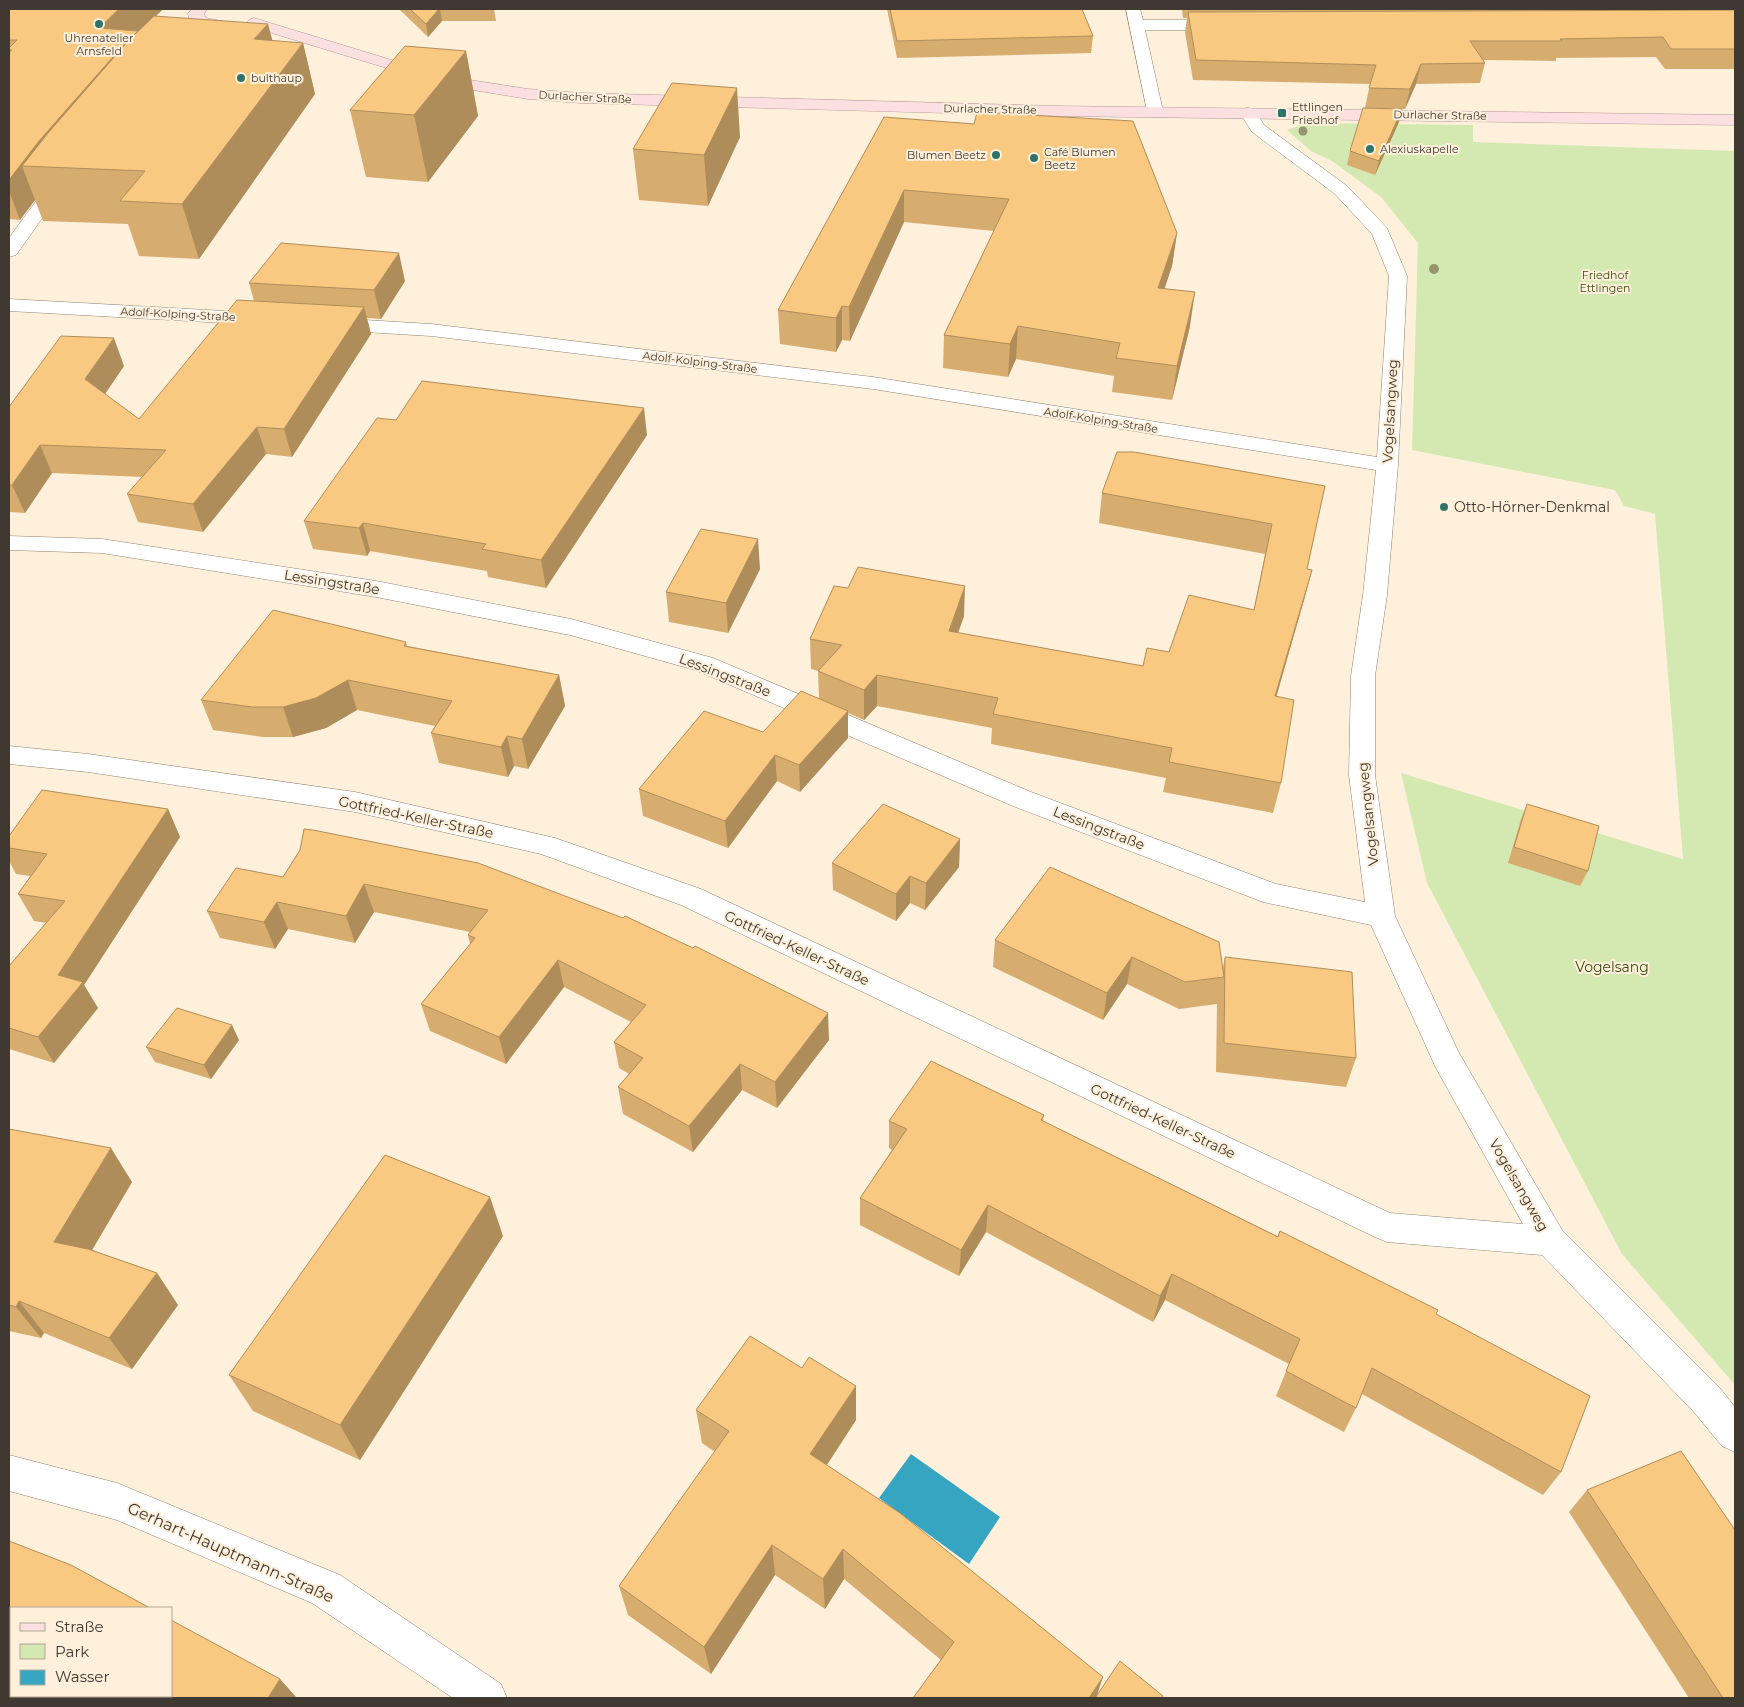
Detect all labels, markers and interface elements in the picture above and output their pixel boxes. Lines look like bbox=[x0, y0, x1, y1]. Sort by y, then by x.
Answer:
marker: Uhrenatelier Arnsfeld bbox=[93, 18, 105, 30]
place label: Uhrenatelier Arnsfeld bbox=[65, 31, 133, 58]
place label: bulthaup bbox=[251, 71, 302, 85]
marker: bulthaup bbox=[235, 72, 247, 84]
street label: Durlacher Straße bbox=[538, 88, 632, 106]
place label: Ettlingen Friedhof bbox=[1292, 100, 1343, 127]
street label: Durlacher Straße bbox=[943, 101, 1037, 117]
marker: Ettlingen Friedhof bbox=[1276, 107, 1288, 119]
street label: Durlacher Straße bbox=[1393, 107, 1487, 123]
place label: Alexiuskapelle bbox=[1380, 142, 1459, 156]
marker: Alexiuskapelle bbox=[1364, 143, 1376, 155]
place label: Café Blumen Beetz bbox=[1044, 145, 1116, 172]
place label: Blumen Beetz bbox=[907, 148, 986, 162]
marker: Blumen Beetz bbox=[990, 149, 1002, 161]
marker: Café Blumen Beetz bbox=[1028, 152, 1040, 164]
park label: Friedhof Ettlingen bbox=[1580, 268, 1630, 295]
street label: Adolf-Kolping-Straße bbox=[120, 304, 236, 324]
street label: Adolf-Kolping-Straße bbox=[642, 348, 759, 376]
street label: Vogelsangweg bbox=[1378, 359, 1402, 463]
street label: Adolf-Kolping-Straße bbox=[1043, 404, 1159, 436]
place label: Otto-Hörner-Denkmal bbox=[1454, 498, 1610, 516]
marker: Otto-Hörner-Denkmal bbox=[1438, 501, 1450, 513]
street label: Lessingstraße bbox=[283, 566, 381, 598]
street label: Lessingstraße bbox=[677, 649, 773, 701]
street label: Vogelsangweg bbox=[1354, 761, 1382, 867]
street label: Gottfried-Keller-Straße bbox=[337, 792, 495, 842]
street label: Lessingstraße bbox=[1051, 802, 1147, 854]
street label: Gottfried-Keller-Straße bbox=[722, 906, 872, 990]
park label: Vogelsang bbox=[1575, 958, 1649, 976]
street label: Gottfried-Keller-Straße bbox=[1088, 1079, 1238, 1163]
street label: Vogelsangweg bbox=[1485, 1136, 1553, 1234]
street label: Gerhart-Hauptmann-Straße bbox=[125, 1498, 337, 1607]
legend bbox=[10, 1607, 172, 1697]
text: Straße bbox=[55, 1617, 104, 1636]
text: Park bbox=[55, 1642, 89, 1661]
text: Wasser bbox=[55, 1667, 109, 1686]

